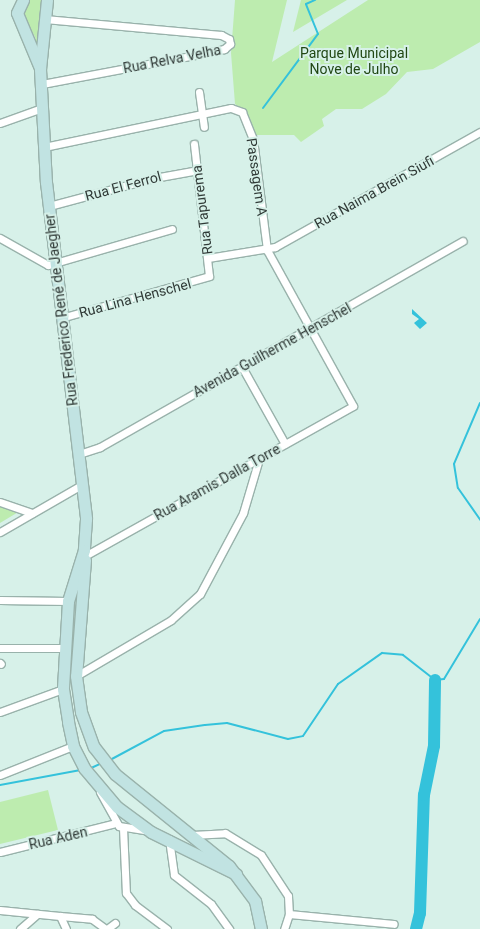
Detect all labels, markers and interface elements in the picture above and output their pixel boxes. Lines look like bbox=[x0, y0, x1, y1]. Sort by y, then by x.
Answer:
street label: Rua Relva Velha bbox=[122, 41, 222, 77]
park label: Parque Municipal Nove de Julho bbox=[300, 45, 408, 78]
street label: Passagem A bbox=[243, 137, 271, 217]
street label: Rua Naima Brein Siufi bbox=[311, 152, 437, 232]
street label: Rua Tapurema bbox=[188, 164, 216, 256]
street label: Rua El Ferrol bbox=[83, 168, 163, 204]
street label: Rua Frederico René de Jaegher bbox=[41, 213, 81, 407]
street label: Rua Lina Henschel bbox=[77, 275, 193, 321]
street label: Avenida Guilherme Henschel bbox=[190, 299, 354, 401]
street label: Rua Aramis Dalla Torre bbox=[151, 440, 283, 524]
street label: Rua Aden bbox=[27, 823, 89, 853]

